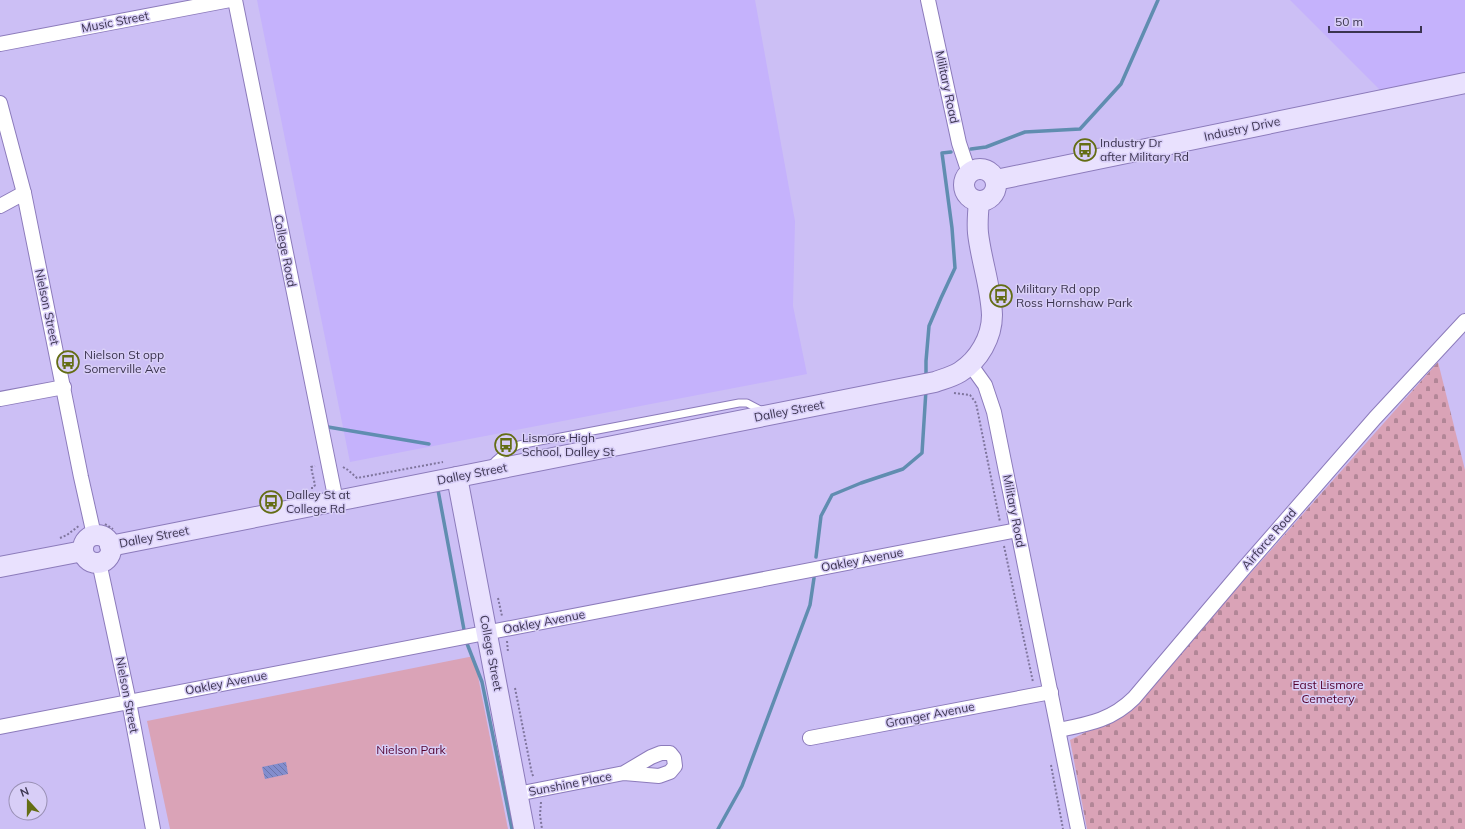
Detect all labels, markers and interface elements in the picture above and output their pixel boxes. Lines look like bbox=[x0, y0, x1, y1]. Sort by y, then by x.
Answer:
street label: Music Street bbox=[80, 8, 150, 35]
scale bar bbox=[1329, 8, 1421, 34]
text: 50 m bbox=[1335, 14, 1363, 29]
street label: Military Road bbox=[932, 49, 963, 125]
street label: Industry Drive bbox=[1202, 113, 1281, 144]
place label: Industry Dr after Military Rd bbox=[1100, 135, 1189, 164]
bus stop icon: Industry Dr after Military Rd bbox=[1072, 137, 1098, 163]
street label: College Road bbox=[271, 214, 300, 288]
street label: Nielson Street bbox=[32, 268, 63, 346]
place label: Military Rd opp Ross Hornshaw Park bbox=[1016, 281, 1133, 310]
bus stop icon: Military Rd opp Ross Hornshaw Park bbox=[988, 283, 1014, 309]
place label: Nielson St opp Somerville Ave bbox=[84, 347, 166, 376]
bus stop icon: Nielson St opp Somerville Ave bbox=[55, 349, 81, 375]
street label: Dalley Street bbox=[753, 396, 825, 425]
place label: Lismore High School, Dalley St bbox=[522, 430, 614, 459]
bus stop icon: Lismore High School, Dalley St bbox=[493, 432, 519, 458]
street label: Dalley Street bbox=[436, 459, 508, 488]
street label: Military Road bbox=[1000, 473, 1029, 549]
place label: Dalley St at College Rd bbox=[286, 487, 350, 516]
bus stop icon: Dalley St at College Rd bbox=[258, 489, 284, 515]
street label: Airforce Road bbox=[1238, 505, 1299, 572]
street label: Dalley Street bbox=[118, 522, 190, 551]
street label: Oakley Avenue bbox=[820, 544, 904, 575]
street label: Oakley Avenue bbox=[502, 606, 586, 637]
street label: College Street bbox=[477, 614, 506, 692]
street label: Nielson Street bbox=[113, 656, 142, 734]
street label: Oakley Avenue bbox=[184, 667, 268, 698]
park label: East Lismore Cemetery bbox=[1293, 677, 1363, 706]
street label: Granger Avenue bbox=[884, 699, 976, 730]
park label: Nielson Park bbox=[376, 742, 447, 757]
street label: Sunshine Place bbox=[527, 768, 613, 799]
north arrow bbox=[8, 781, 48, 821]
text: N bbox=[18, 784, 31, 800]

